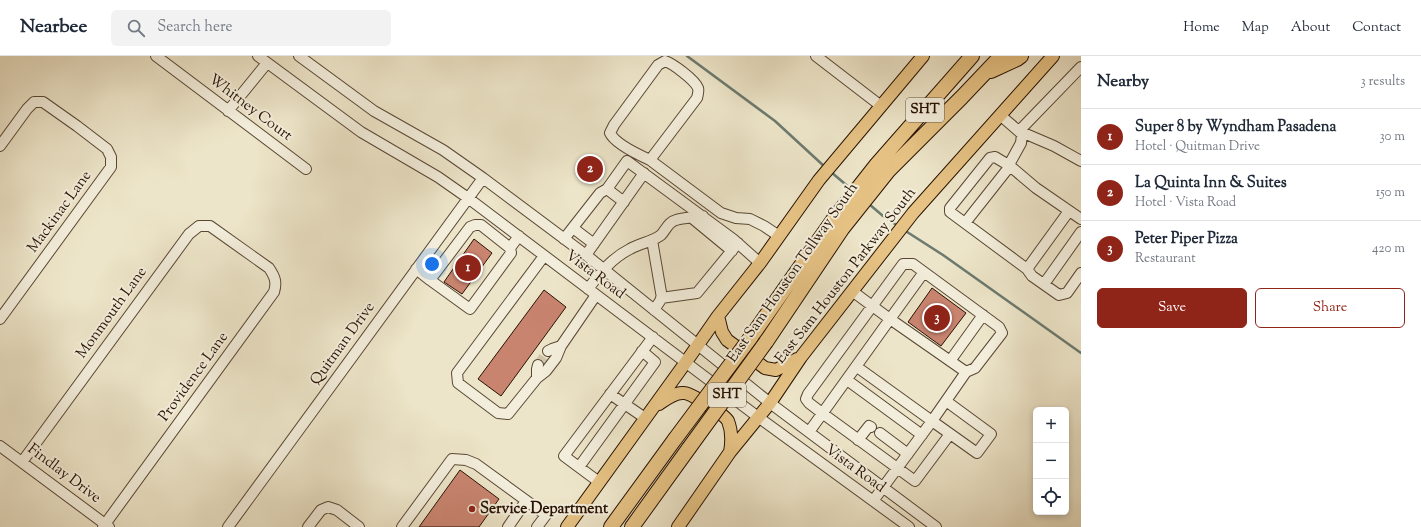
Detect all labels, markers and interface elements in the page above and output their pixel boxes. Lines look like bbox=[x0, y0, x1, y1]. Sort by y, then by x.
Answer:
search box bbox=[111, 10, 391, 46]
text: Nearbee bbox=[20, 14, 87, 41]
icon: search bbox=[125, 17, 147, 39]
text: Search here bbox=[157, 17, 233, 38]
text: Home bbox=[1183, 18, 1220, 38]
text: Map bbox=[1242, 18, 1269, 38]
text: About bbox=[1291, 18, 1330, 38]
text: Contact bbox=[1352, 18, 1401, 38]
street label: Whitney Court bbox=[204, 69, 296, 147]
text: Nearby bbox=[1097, 70, 1149, 94]
text: 3 results bbox=[1360, 73, 1405, 91]
road number: SHT bbox=[906, 98, 944, 122]
text: Super 8 by Wyndham Pasadena bbox=[1135, 117, 1336, 138]
text: 1 bbox=[1108, 128, 1112, 146]
text: 30 m bbox=[1379, 128, 1405, 146]
text: Hotel · Quitman Drive bbox=[1135, 138, 1260, 156]
pin: 2 bbox=[577, 154, 603, 184]
street label: Mackinac Lane bbox=[23, 167, 97, 257]
text: La Quinta Inn & Suites bbox=[1135, 173, 1287, 194]
street label: East Sam Houston Tollway South bbox=[723, 179, 864, 367]
street label: East Sam Houston Parkway South bbox=[771, 183, 922, 368]
text: 2 bbox=[1107, 184, 1113, 202]
text: 150 m bbox=[1376, 184, 1405, 202]
text: Hotel · Vista Road bbox=[1135, 194, 1236, 212]
text: Peter Piper Pizza bbox=[1135, 229, 1238, 250]
text: 3 bbox=[1107, 240, 1113, 258]
text: 420 m bbox=[1372, 240, 1405, 258]
street label: Vista Road bbox=[561, 245, 630, 305]
text: Restaurant bbox=[1135, 250, 1196, 268]
pin: 1 bbox=[455, 253, 481, 283]
your location bbox=[422, 254, 442, 274]
street label: Monmouth Lane bbox=[72, 263, 152, 363]
button: Save bbox=[1097, 288, 1247, 328]
button: Share bbox=[1255, 288, 1405, 328]
street label: Quitman Drive bbox=[306, 298, 380, 390]
pin: 3 bbox=[924, 303, 950, 333]
street label: Providence Lane bbox=[154, 328, 234, 426]
road number: SHT bbox=[708, 383, 746, 407]
map controls bbox=[1033, 407, 1069, 515]
button: + bbox=[1033, 407, 1069, 443]
street label: Findlay Drive bbox=[23, 439, 105, 509]
street label: Vista Road bbox=[820, 440, 890, 498]
button: − bbox=[1033, 443, 1069, 479]
button: locate bbox=[1033, 479, 1069, 515]
place label: Service Department bbox=[480, 499, 609, 520]
marker: Service Department bbox=[467, 504, 477, 514]

